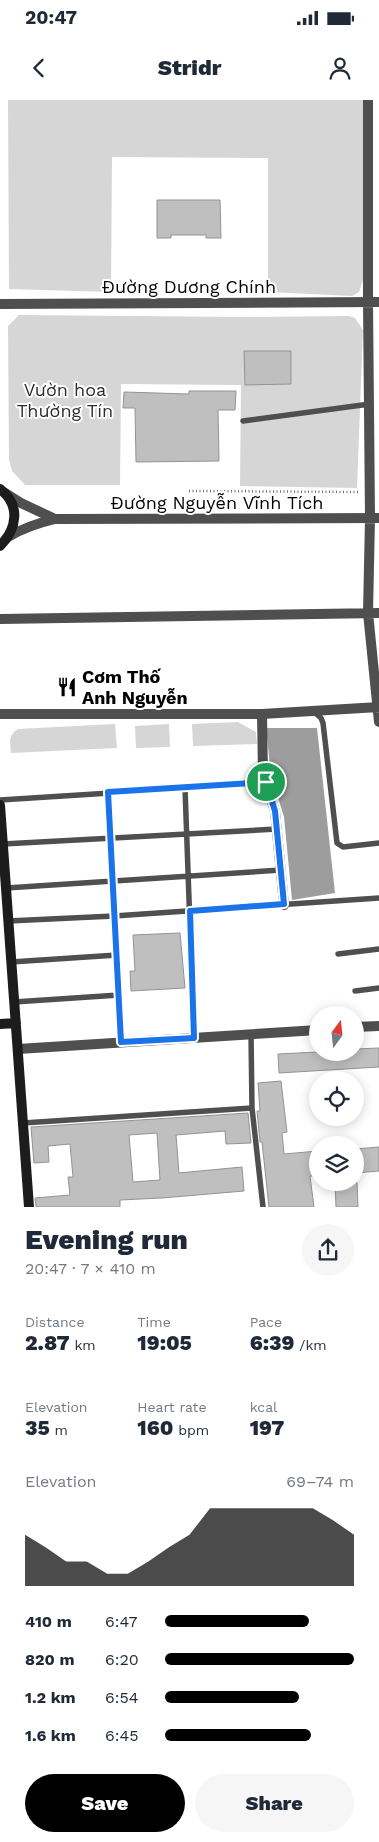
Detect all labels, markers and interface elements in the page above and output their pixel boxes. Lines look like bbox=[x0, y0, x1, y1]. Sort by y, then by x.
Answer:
text: 20:47 bbox=[25, 6, 77, 29]
icon: back bbox=[25, 54, 53, 82]
icon: person bbox=[326, 54, 354, 82]
text: Stridr bbox=[158, 55, 221, 80]
street label: Đường Dương Chính bbox=[102, 276, 276, 297]
park label: Vườn hoa Thường Tín bbox=[17, 379, 113, 421]
street label: Đường Nguyễn Vĩnh Tích bbox=[111, 492, 323, 513]
place label: Cơm Thố Anh Nguyễn bbox=[82, 666, 188, 708]
restaurant icon: Cơm Thố Anh Nguyễn bbox=[56, 676, 78, 698]
pin bbox=[245, 761, 287, 803]
icon: arrive bbox=[252, 768, 280, 796]
north arrow bbox=[309, 1006, 364, 1061]
map controls bbox=[309, 1006, 364, 1191]
button: locate bbox=[309, 1071, 364, 1126]
button: layers bbox=[309, 1136, 364, 1191]
text: Evening run bbox=[25, 1223, 188, 1256]
button: share bbox=[302, 1224, 354, 1276]
text: 20:47 · 7 × 410 m bbox=[25, 1259, 156, 1278]
text: Distance bbox=[25, 1314, 85, 1330]
text: Time bbox=[137, 1314, 171, 1330]
text: Pace bbox=[250, 1314, 282, 1330]
text: 2.87 bbox=[25, 1330, 70, 1355]
text: 19:05 bbox=[137, 1330, 192, 1355]
text: 6:39 bbox=[250, 1330, 295, 1355]
text: km bbox=[70, 1337, 96, 1353]
text: /km bbox=[295, 1337, 327, 1353]
text: Elevation bbox=[25, 1399, 88, 1415]
text: Heart rate bbox=[137, 1399, 207, 1415]
text: kcal bbox=[250, 1399, 277, 1415]
text: 35 bbox=[25, 1415, 50, 1440]
text: 160 bbox=[137, 1415, 173, 1440]
text: 197 bbox=[250, 1415, 285, 1440]
text: m bbox=[50, 1422, 68, 1438]
text: bpm bbox=[173, 1422, 209, 1438]
text: Elevation bbox=[25, 1472, 96, 1491]
text: 69–74 m bbox=[286, 1472, 354, 1491]
text: 410 m bbox=[25, 1612, 72, 1631]
text: 6:47 bbox=[105, 1612, 137, 1631]
text: 820 m bbox=[25, 1650, 75, 1669]
text: 6:20 bbox=[105, 1650, 139, 1669]
text: 1.2 km bbox=[25, 1688, 76, 1707]
text: 6:54 bbox=[105, 1688, 139, 1707]
text: 1.6 km bbox=[25, 1726, 76, 1745]
text: 6:45 bbox=[105, 1726, 139, 1745]
button: Save bbox=[25, 1774, 185, 1832]
button: Share bbox=[195, 1774, 354, 1832]

